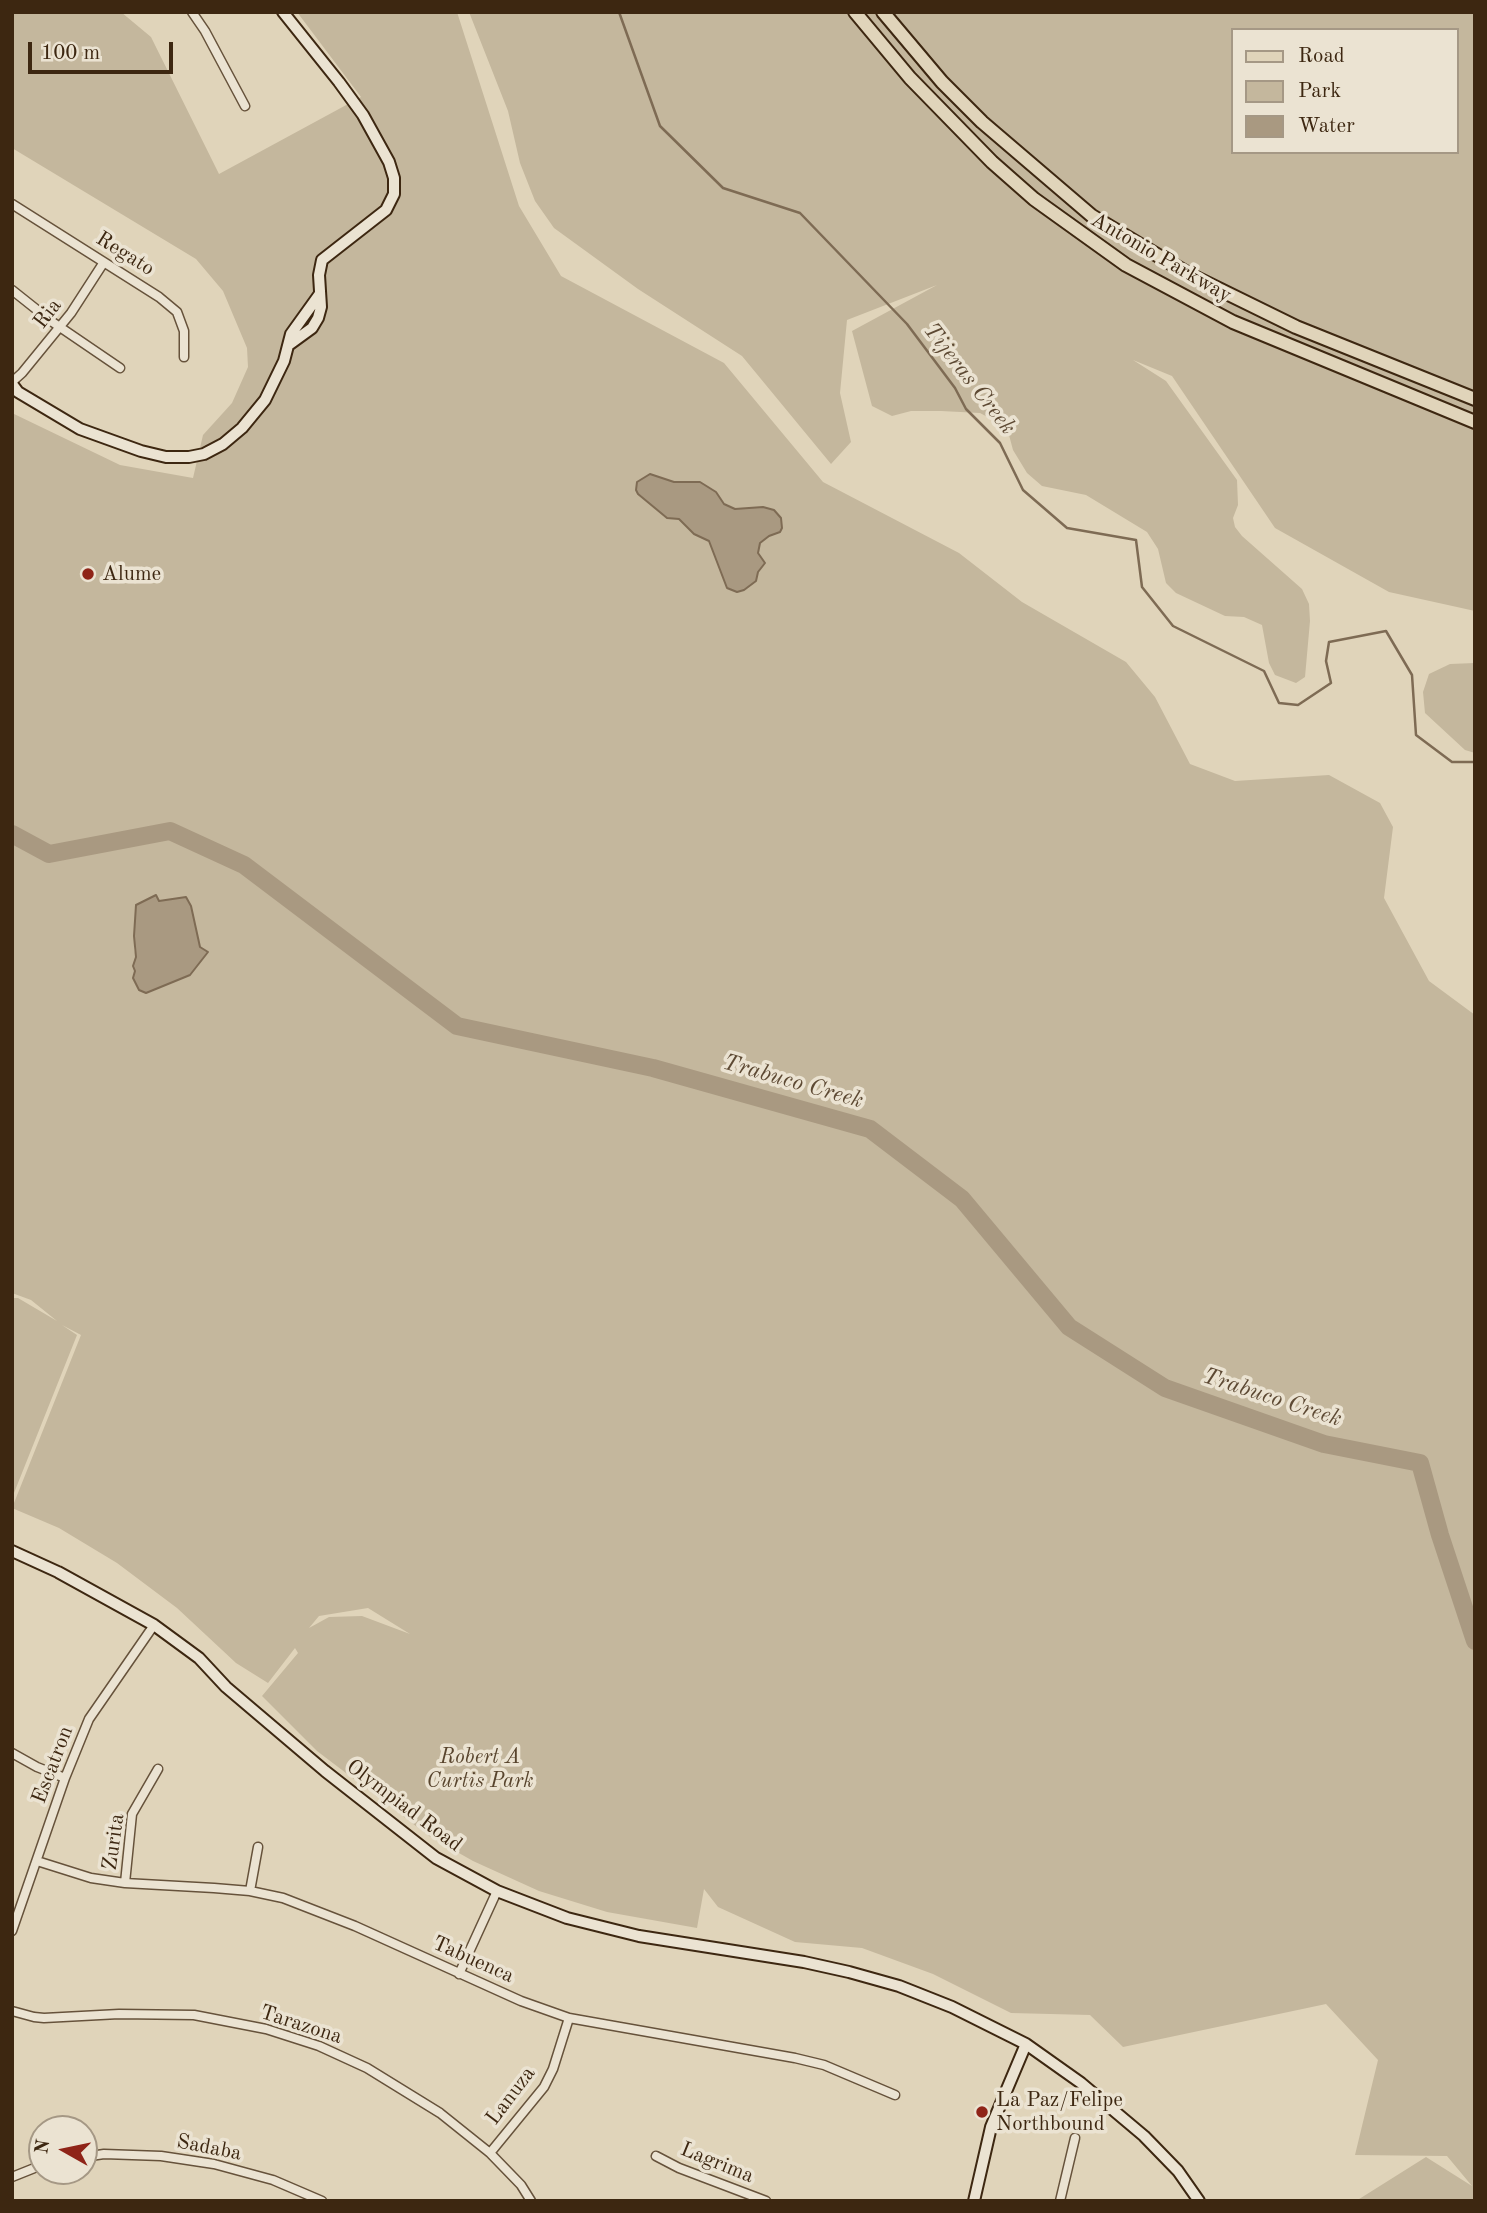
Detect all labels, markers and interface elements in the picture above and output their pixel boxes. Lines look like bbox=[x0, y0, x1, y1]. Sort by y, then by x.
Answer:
scale bar bbox=[32, 28, 177, 72]
legend bbox=[1232, 28, 1459, 154]
text: 100 m bbox=[41, 43, 100, 64]
text: Road bbox=[1298, 46, 1345, 67]
text: Park bbox=[1298, 81, 1341, 102]
text: Water bbox=[1298, 116, 1355, 137]
street label: Antonio Parkway bbox=[1086, 207, 1236, 309]
street label: Regato bbox=[91, 226, 159, 282]
street label: Ria bbox=[29, 294, 67, 334]
water label: Tijeras Creek bbox=[917, 318, 1021, 440]
place label: Alume bbox=[102, 561, 161, 587]
marker: Alume bbox=[80, 566, 96, 582]
water label: Trabuco Creek bbox=[720, 1049, 866, 1115]
water label: Trabuco Creek bbox=[1199, 1363, 1345, 1433]
street label: Escatron bbox=[27, 1723, 79, 1807]
park label: Robert A Curtis Park bbox=[427, 1744, 533, 1794]
street label: Olympiad Road bbox=[341, 1754, 467, 1858]
street label: Zurita bbox=[98, 1812, 130, 1872]
street label: Tabuenca bbox=[428, 1931, 518, 1989]
street label: Tarazona bbox=[257, 2000, 345, 2050]
street label: Lanuza bbox=[481, 2062, 541, 2130]
place label: La Paz/Felipe Northbound bbox=[996, 2087, 1123, 2137]
marker: La Paz/Felipe Northbound bbox=[974, 2104, 990, 2120]
north arrow bbox=[28, 2115, 98, 2185]
street label: Sadaba bbox=[174, 2129, 244, 2167]
street label: Lagrima bbox=[677, 2137, 757, 2189]
text: N bbox=[33, 2138, 54, 2156]

